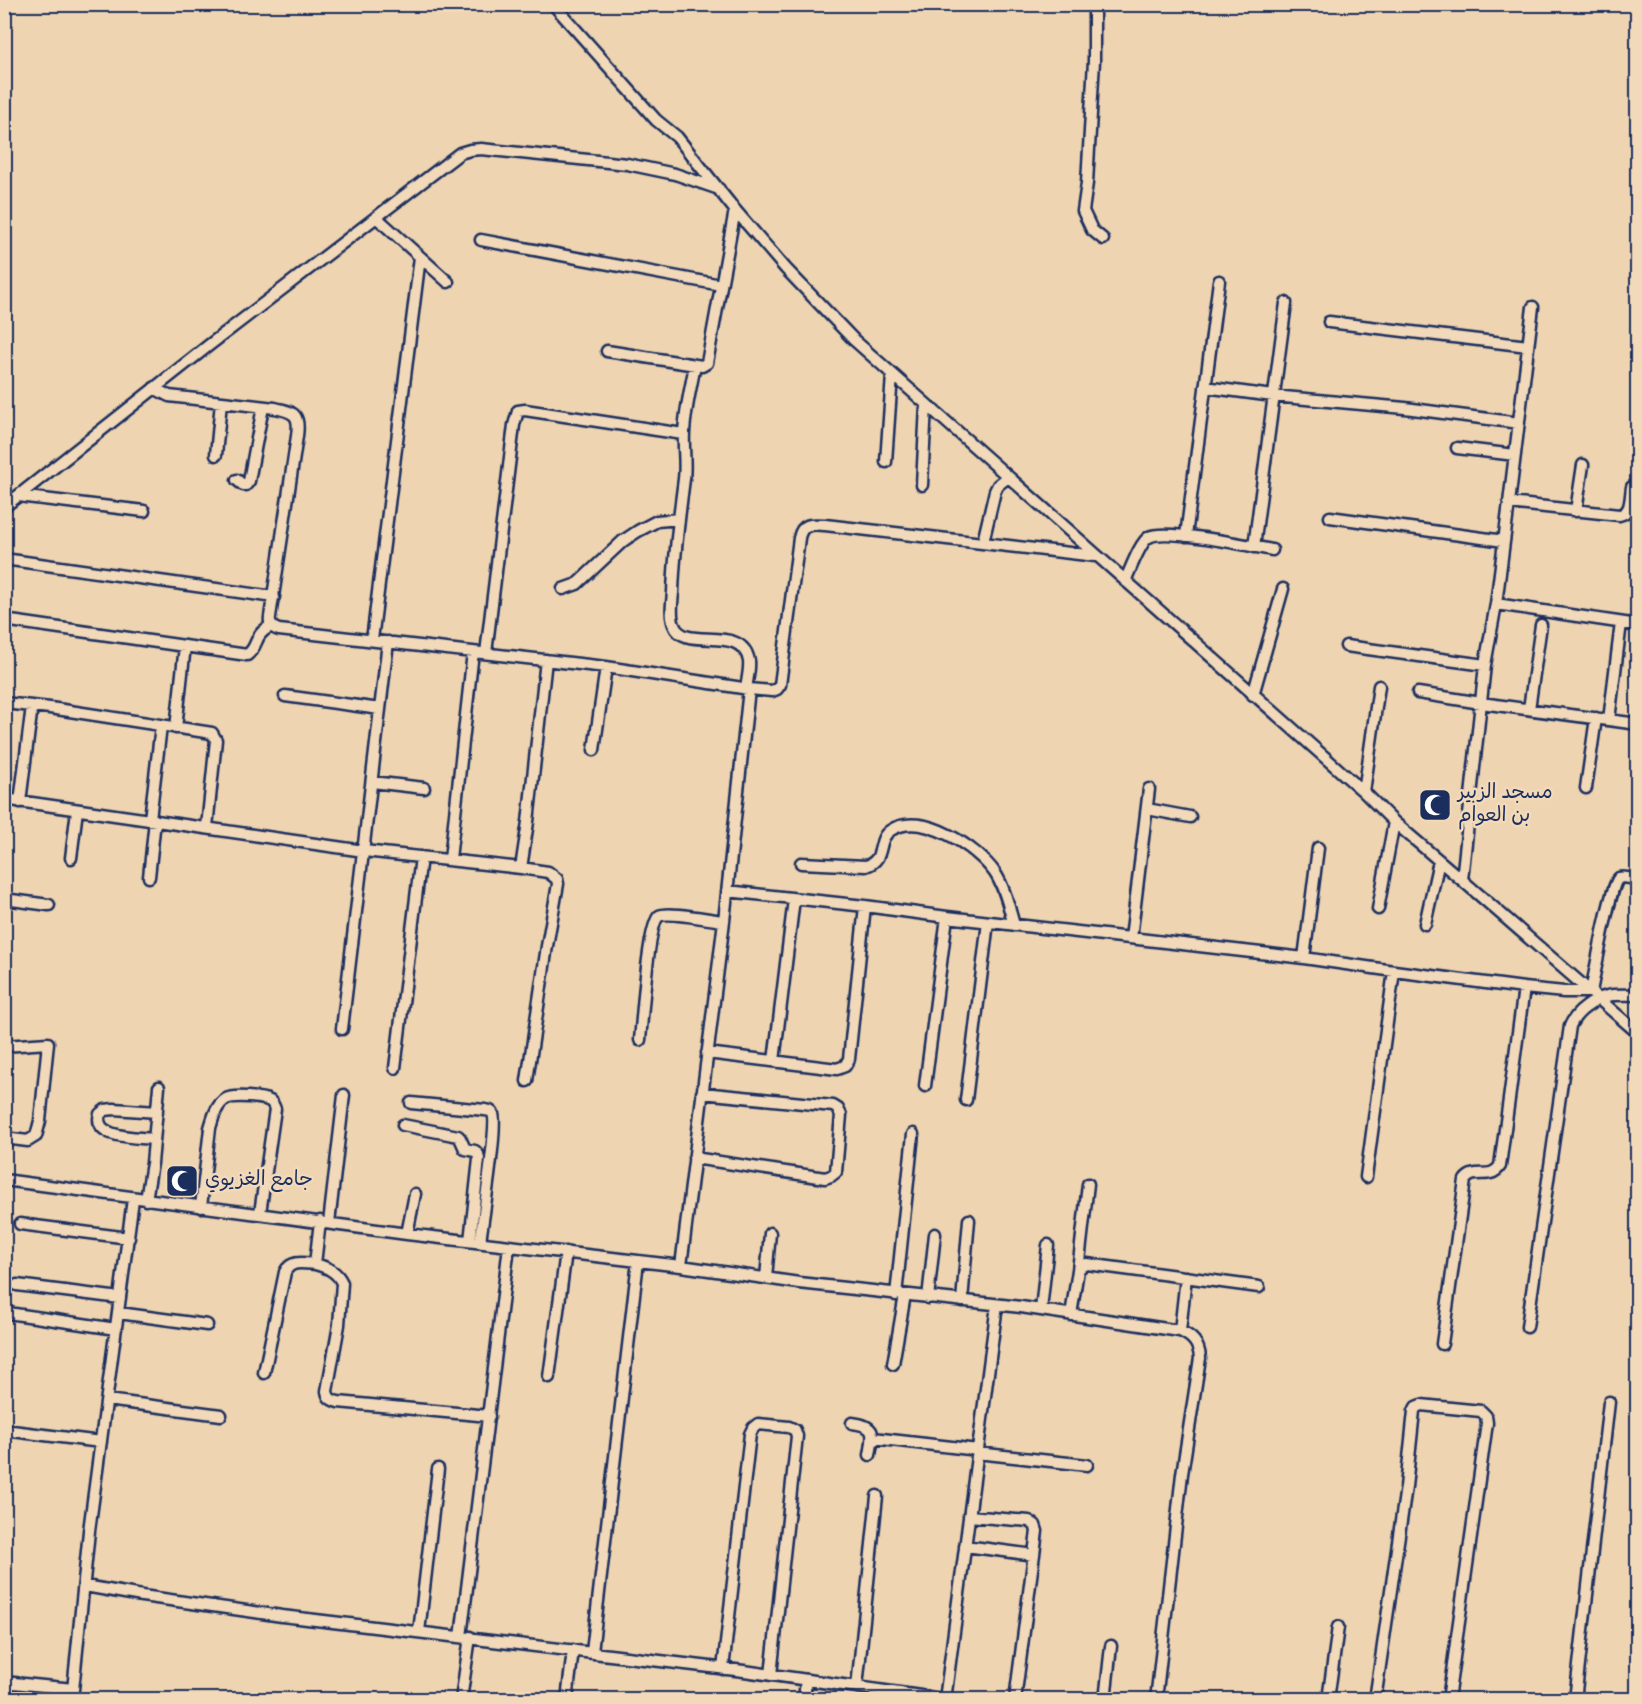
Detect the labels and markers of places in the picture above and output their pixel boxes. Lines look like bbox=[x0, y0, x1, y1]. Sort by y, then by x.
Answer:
place label: مسجد الزبير بن العوام bbox=[1456, 782, 1553, 830]
mosque icon: مسجد الزبير بن العوام bbox=[1417, 787, 1453, 823]
mosque icon: جامع الغزيوي bbox=[164, 1163, 200, 1199]
place label: جامع الغزيوي bbox=[205, 1169, 313, 1193]

